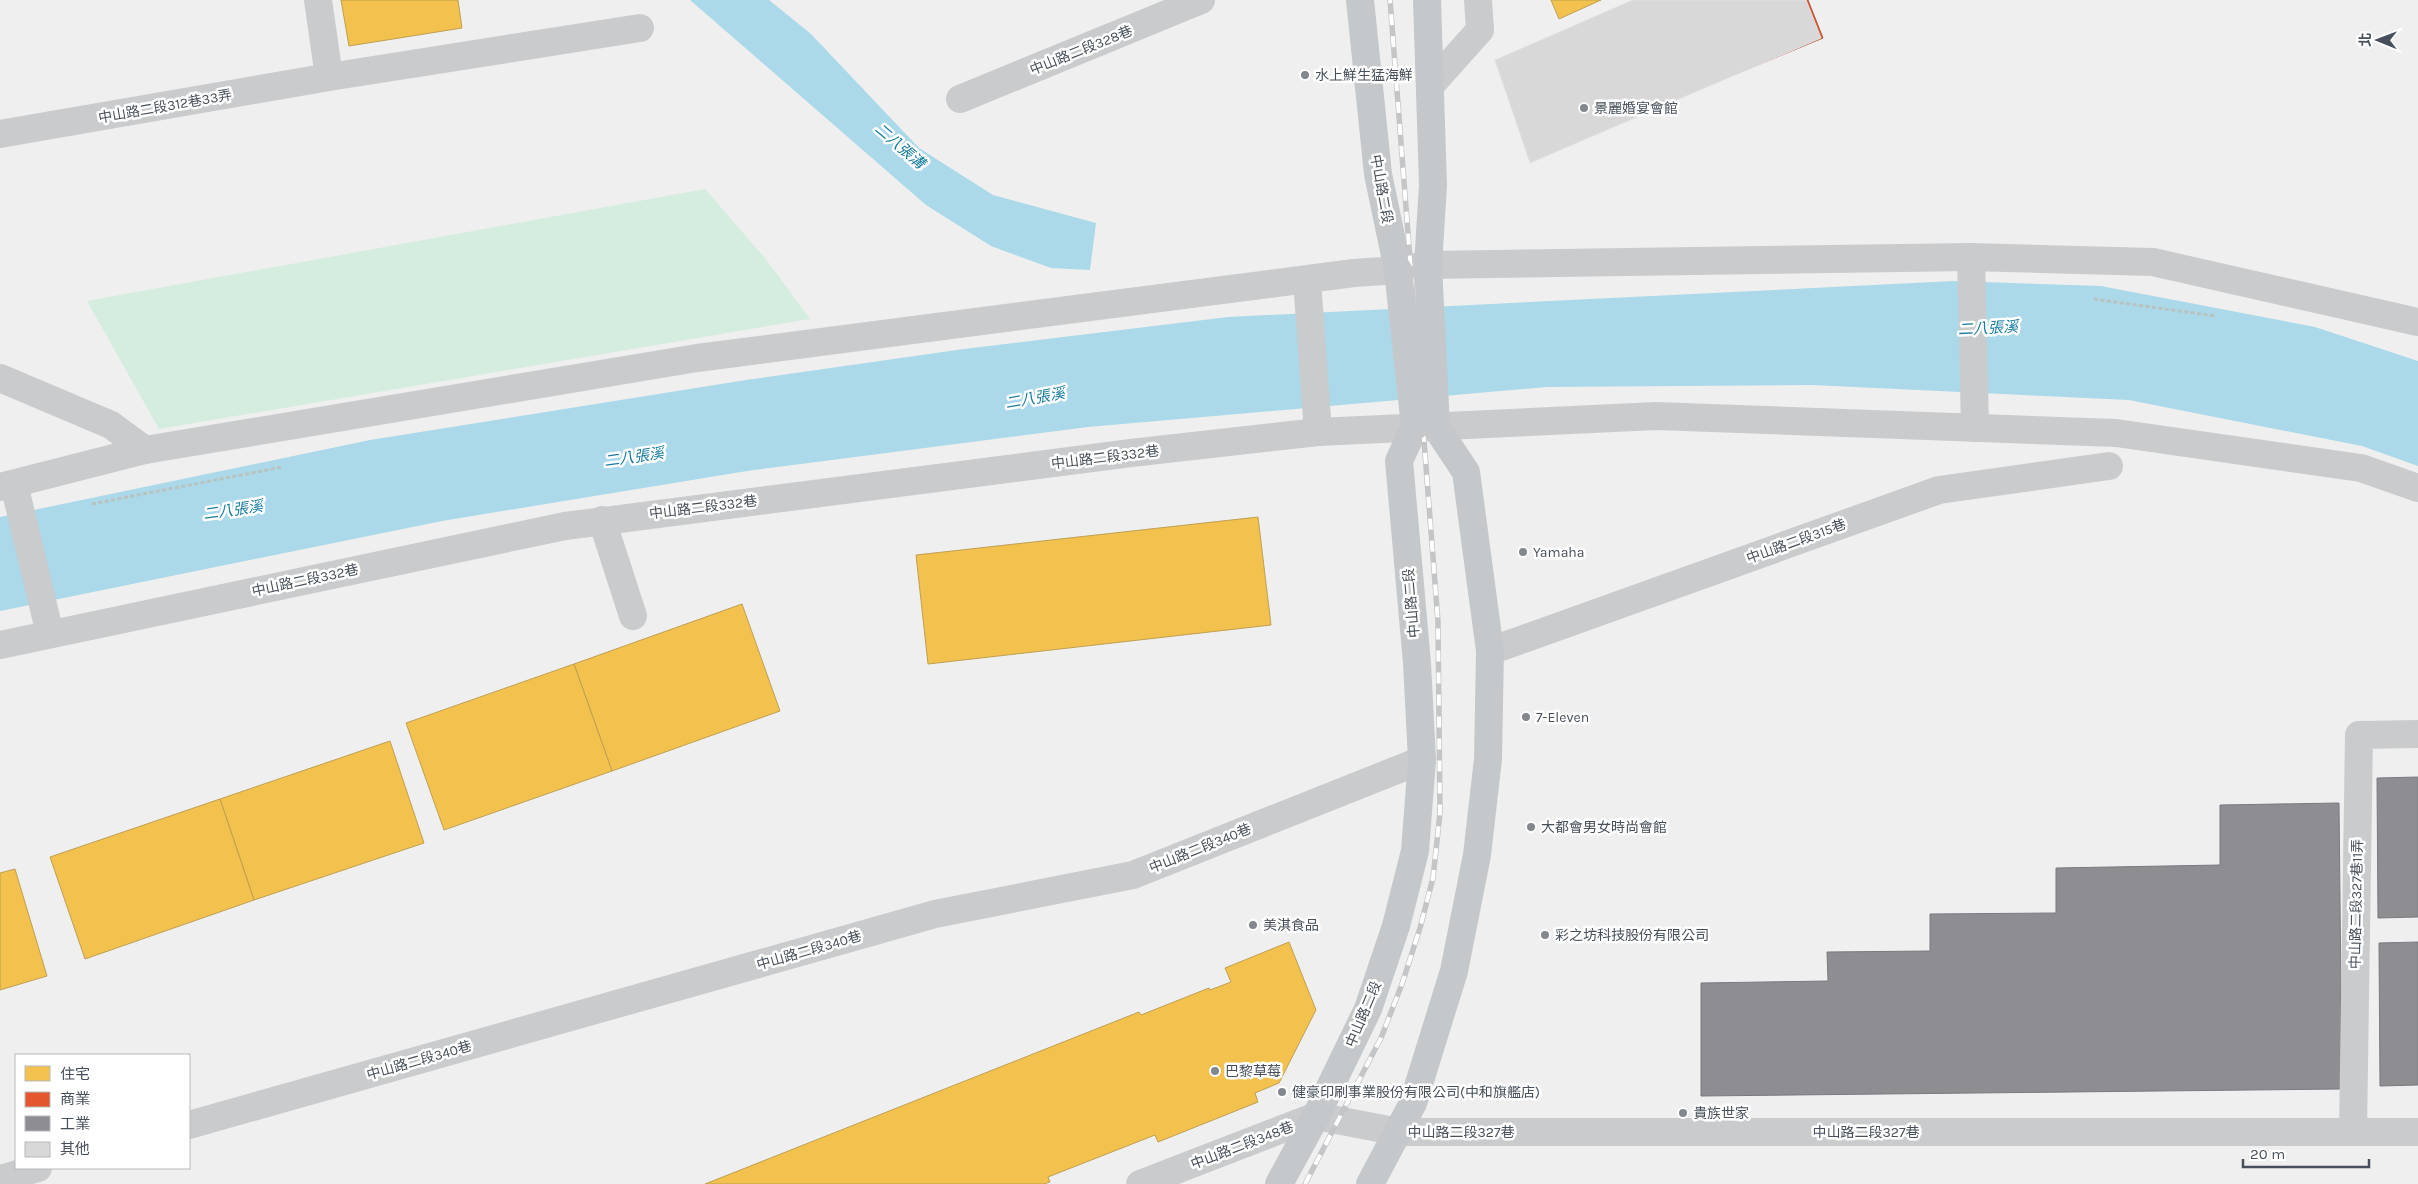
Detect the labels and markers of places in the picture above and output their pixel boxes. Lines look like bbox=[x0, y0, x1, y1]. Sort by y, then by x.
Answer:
place label: 水上鮮生猛海鮮 bbox=[1315, 67, 1413, 84]
marker: 水上鮮生猛海鮮 bbox=[1299, 69, 1311, 81]
place label: 景麗婚宴會館 bbox=[1594, 100, 1678, 117]
marker: 景麗婚宴會館 bbox=[1578, 102, 1590, 114]
place label: Yamaha bbox=[1533, 544, 1585, 561]
marker: Yamaha bbox=[1517, 546, 1529, 558]
place label: 7-Eleven bbox=[1536, 709, 1589, 726]
marker: 7-Eleven bbox=[1520, 711, 1532, 723]
place label: 大都會男女時尚會館 bbox=[1541, 819, 1667, 836]
marker: 大都會男女時尚會館 bbox=[1525, 821, 1537, 833]
place label: 美淇食品 bbox=[1263, 917, 1319, 934]
marker: 美淇食品 bbox=[1247, 919, 1259, 931]
place label: 彩之坊科技股份有限公司 bbox=[1555, 927, 1709, 944]
marker: 彩之坊科技股份有限公司 bbox=[1539, 929, 1551, 941]
place label: 巴黎草莓 bbox=[1225, 1063, 1281, 1080]
marker: 巴黎草莓 bbox=[1209, 1065, 1221, 1077]
place label: 健豪印刷事業股份有限公司(中和旗艦店) bbox=[1292, 1084, 1540, 1101]
marker: 健豪印刷事業股份有限公司(中和旗艦店) bbox=[1276, 1086, 1288, 1098]
place label: 貴族世家 bbox=[1693, 1105, 1749, 1122]
marker: 貴族世家 bbox=[1677, 1107, 1689, 1119]

